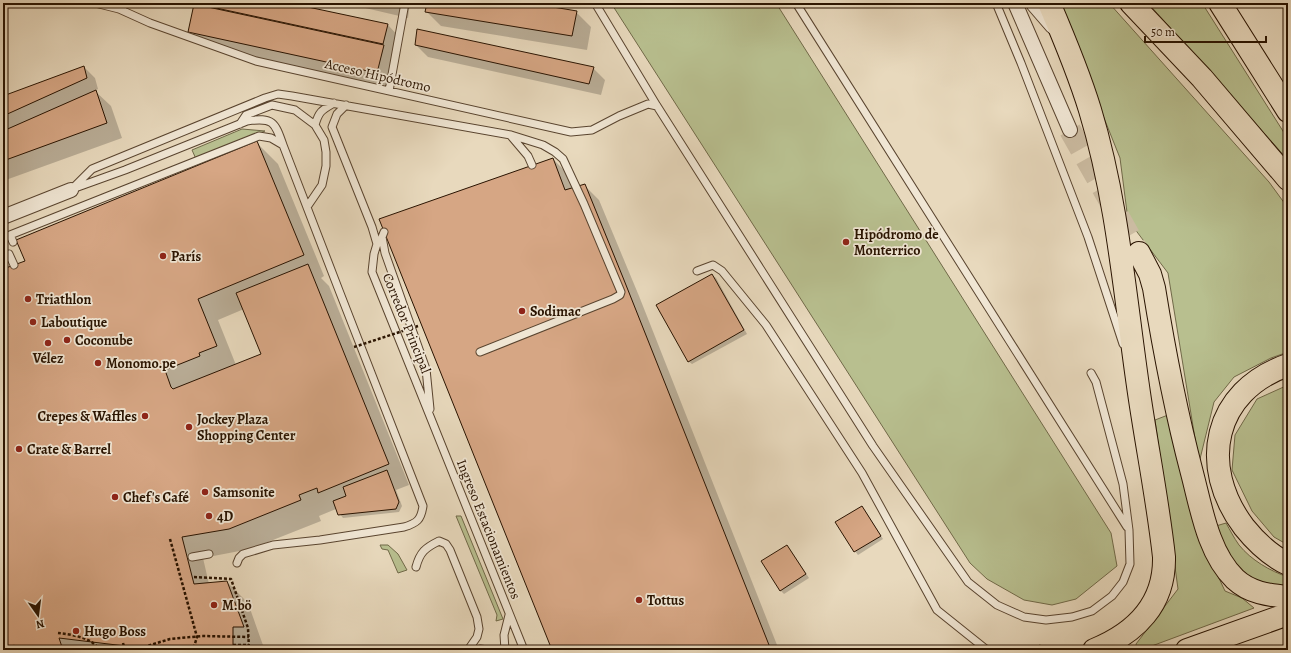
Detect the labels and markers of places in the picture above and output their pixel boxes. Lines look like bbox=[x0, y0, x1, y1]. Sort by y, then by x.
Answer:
place label: Hipódromo de Monterrico bbox=[854, 225, 939, 260]
marker: Hipódromo de Monterrico bbox=[841, 237, 851, 247]
place label: París bbox=[171, 247, 201, 266]
marker: París bbox=[158, 251, 168, 261]
place label: Triathlon bbox=[36, 290, 92, 309]
marker: Triathlon bbox=[23, 294, 33, 304]
place label: Sodimac bbox=[530, 302, 581, 321]
marker: Sodimac bbox=[517, 306, 527, 316]
place label: Laboutique bbox=[41, 313, 108, 332]
marker: Laboutique bbox=[28, 317, 38, 327]
place label: Coconube bbox=[75, 331, 133, 350]
marker: Coconube bbox=[62, 335, 72, 345]
marker: Vélez bbox=[43, 338, 53, 348]
place label: Vélez bbox=[32, 349, 64, 368]
place label: Monomo.pe bbox=[106, 354, 177, 373]
marker: Monomo.pe bbox=[93, 358, 103, 368]
place label: Crepes & Waffles bbox=[37, 407, 137, 426]
place label: Jockey Plaza Shopping Center bbox=[197, 410, 296, 445]
marker: Crepes & Waffles bbox=[140, 411, 150, 421]
marker: Jockey Plaza Shopping Center bbox=[184, 422, 194, 432]
place label: Crate & Barrel bbox=[27, 440, 111, 459]
marker: Crate & Barrel bbox=[14, 444, 24, 454]
place label: Samsonite bbox=[213, 483, 275, 502]
marker: Samsonite bbox=[200, 487, 210, 497]
place label: Chef's Café bbox=[123, 488, 190, 507]
marker: Chef's Café bbox=[110, 492, 120, 502]
place label: 4D bbox=[217, 507, 234, 526]
marker: 4D bbox=[204, 511, 214, 521]
place label: Tottus bbox=[647, 591, 684, 610]
marker: Tottus bbox=[634, 595, 644, 605]
place label: M.bö bbox=[222, 596, 252, 615]
marker: M.bö bbox=[209, 600, 219, 610]
place label: Hugo Boss bbox=[84, 622, 146, 641]
marker: Hugo Boss bbox=[71, 626, 81, 636]

